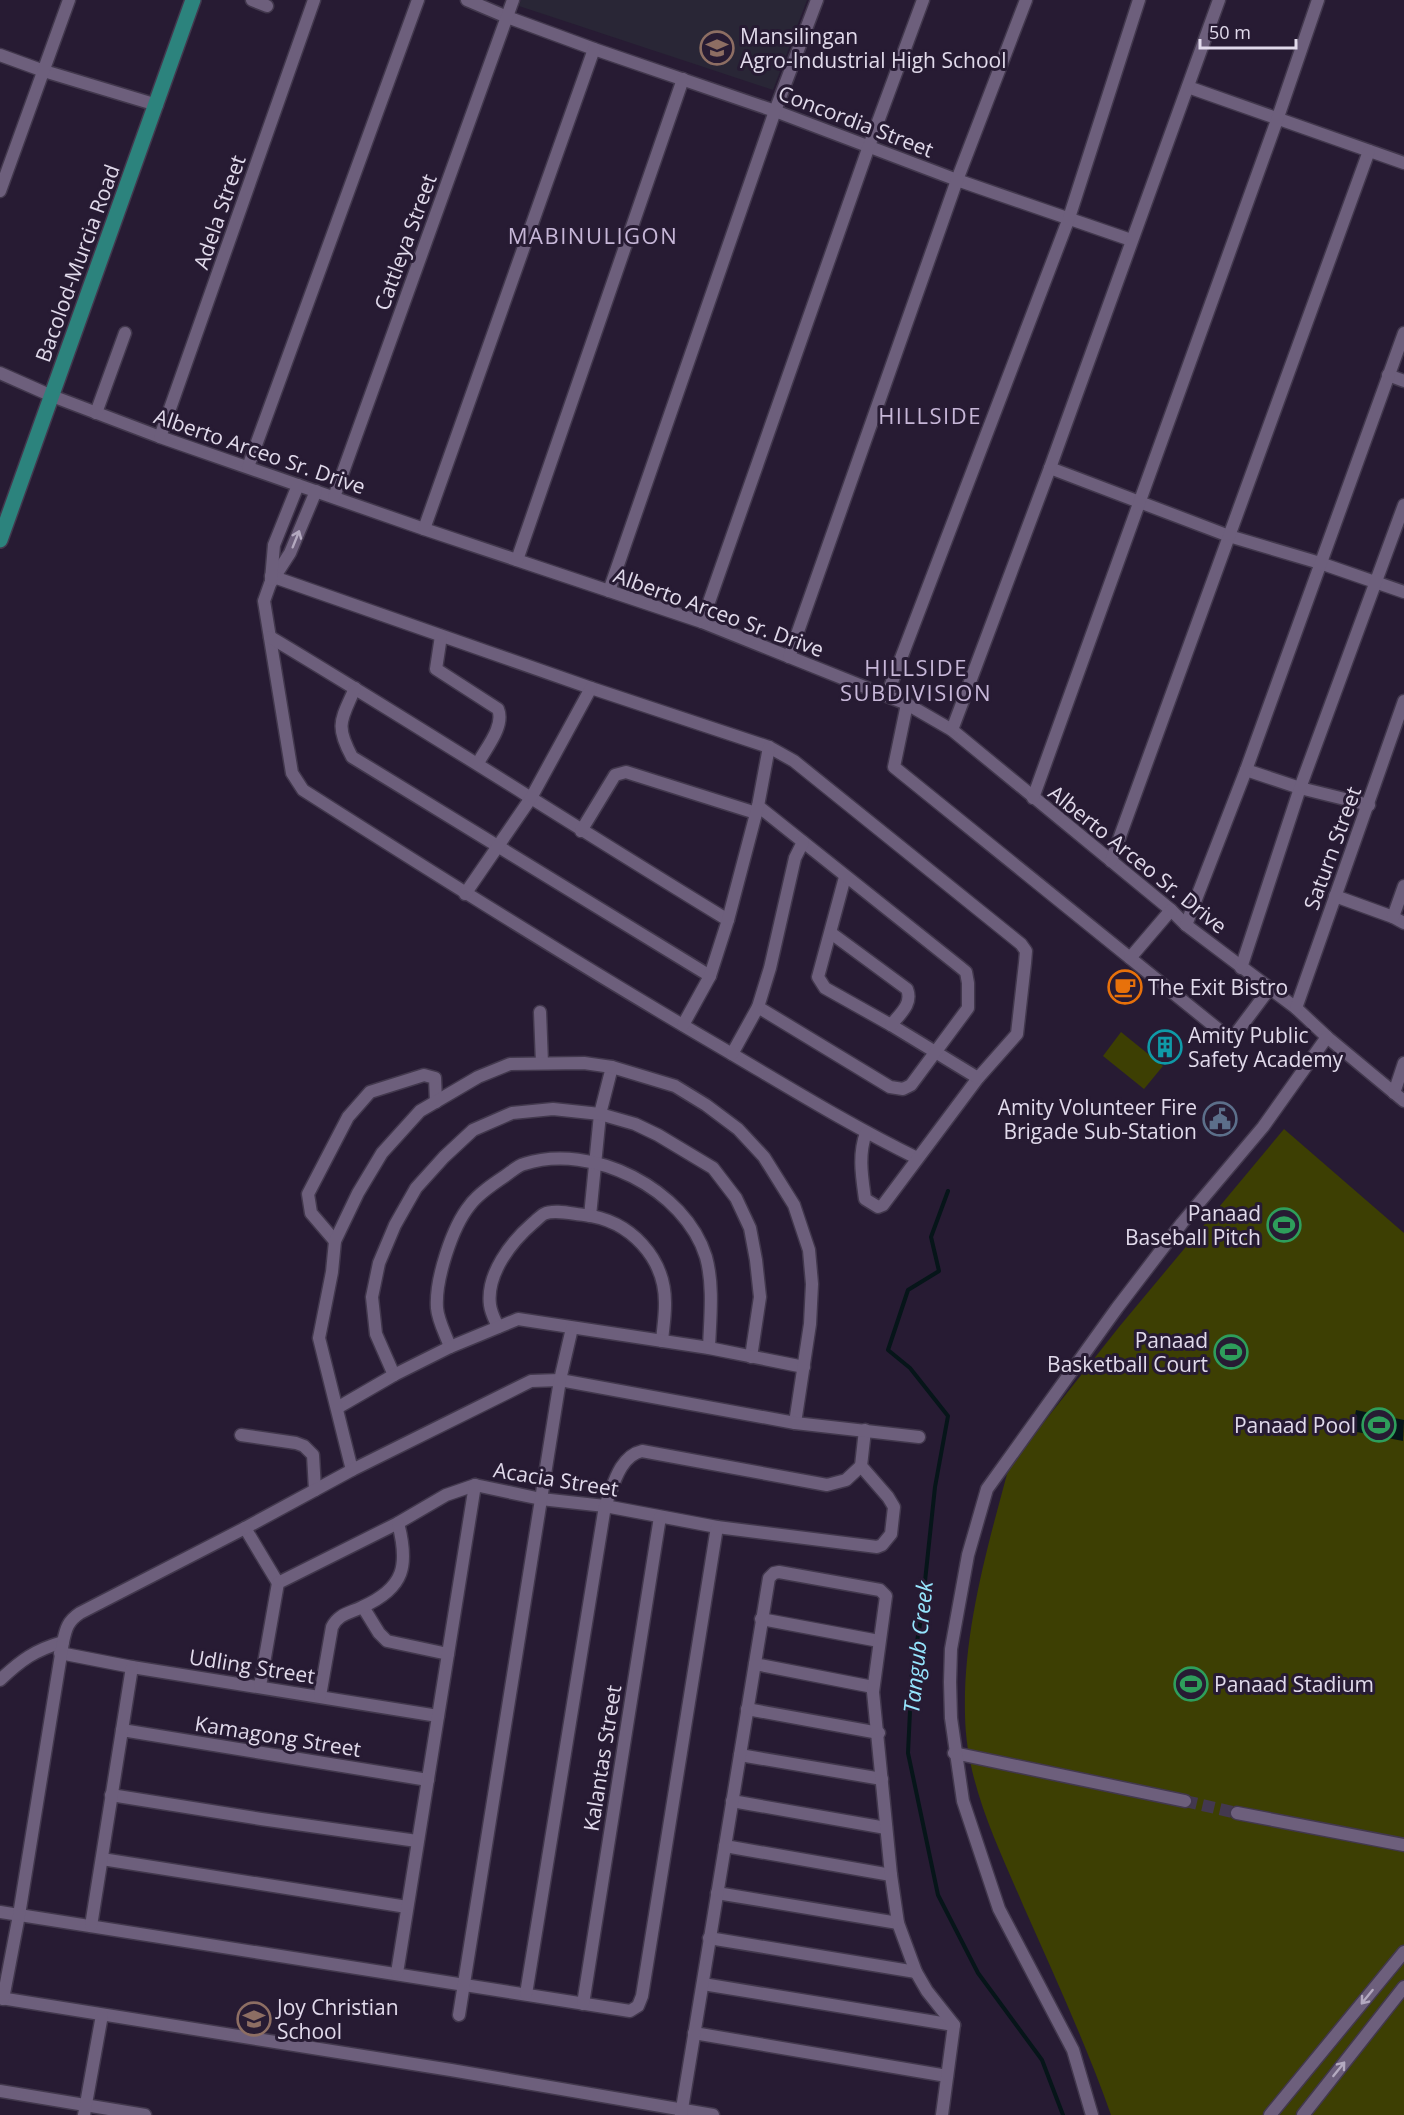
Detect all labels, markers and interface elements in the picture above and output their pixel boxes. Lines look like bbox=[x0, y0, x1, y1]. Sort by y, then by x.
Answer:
scale bar bbox=[1200, 12, 1296, 50]
text: 50 m bbox=[1209, 20, 1251, 44]
place label: Mansilingan Agro-Industrial High School bbox=[740, 22, 1006, 74]
school or university icon: Mansilingan Agro-Industrial High School bbox=[699, 30, 735, 66]
street label: Concordia Street bbox=[774, 79, 938, 163]
street label: Adela Street bbox=[186, 151, 252, 273]
street label: Bacolod-Murcia Road bbox=[28, 160, 126, 366]
street label: Cattleya Street bbox=[367, 170, 443, 314]
district label: MABINULIGON bbox=[508, 220, 678, 250]
district label: HILLSIDE bbox=[878, 400, 982, 430]
street label: Alberto Arceo Sr. Drive bbox=[151, 402, 369, 500]
one-way arrow bbox=[291, 530, 302, 549]
street label: Alberto Arceo Sr. Drive bbox=[610, 561, 828, 663]
district label: HILLSIDE SUBDIVISION bbox=[840, 652, 992, 707]
street label: Alberto Arceo Sr. Drive bbox=[1043, 778, 1233, 940]
street label: Saturn Street bbox=[1297, 783, 1367, 913]
cafe icon: The Exit Bistro bbox=[1107, 969, 1143, 1005]
place label: The Exit Bistro bbox=[1148, 973, 1288, 1001]
place label: Amity Public Safety Academy bbox=[1188, 1021, 1344, 1073]
building icon: Amity Public Safety Academy bbox=[1147, 1029, 1183, 1065]
place label: Amity Volunteer Fire Brigade Sub-Station bbox=[998, 1093, 1197, 1145]
public building icon: Amity Volunteer Fire Brigade Sub-Station bbox=[1202, 1101, 1238, 1137]
place label: Panaad Baseball Pitch bbox=[1125, 1199, 1261, 1251]
sports icon: Panaad Baseball Pitch bbox=[1266, 1207, 1302, 1243]
place label: Panaad Basketball Court bbox=[1047, 1326, 1208, 1378]
sports icon: Panaad Basketball Court bbox=[1213, 1334, 1249, 1370]
sports icon: Panaad Pool bbox=[1361, 1407, 1397, 1443]
place label: Panaad Pool bbox=[1234, 1411, 1356, 1439]
street label: Acacia Street bbox=[492, 1455, 620, 1503]
water label: Tangub Creek bbox=[895, 1578, 939, 1715]
street label: Udling Street bbox=[187, 1642, 317, 1690]
sports icon: Panaad Stadium bbox=[1173, 1666, 1209, 1702]
place label: Panaad Stadium bbox=[1214, 1670, 1374, 1698]
street label: Kalantas Street bbox=[577, 1683, 627, 1833]
street label: Kamagong Street bbox=[193, 1709, 363, 1763]
one-way arrow bbox=[1360, 1989, 1374, 2004]
place label: Joy Christian School bbox=[275, 1993, 399, 2045]
school or university icon: Joy Christian School bbox=[236, 2001, 272, 2037]
one-way arrow bbox=[1333, 2062, 1346, 2078]

